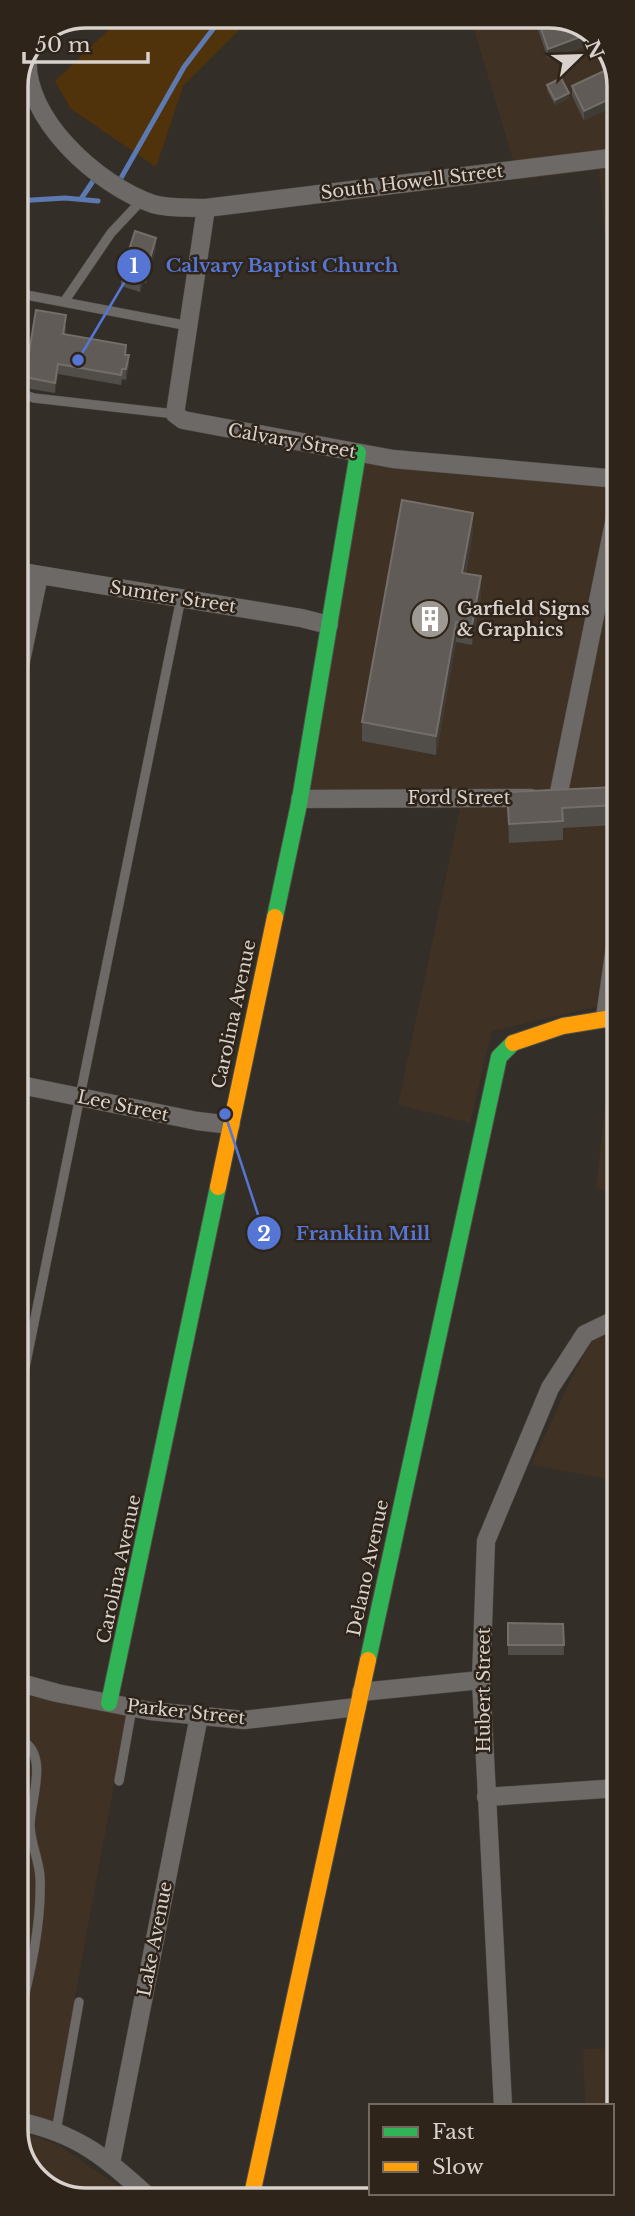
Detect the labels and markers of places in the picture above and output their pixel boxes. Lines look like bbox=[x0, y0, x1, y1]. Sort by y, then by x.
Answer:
callout: Calvary Baptist Church bbox=[116, 246, 413, 286]
building icon: Garfield Signs & Graphics bbox=[409, 598, 451, 640]
place label: Garfield Signs & Graphics bbox=[457, 598, 590, 641]
callout: Franklin Mill bbox=[246, 1213, 444, 1253]

